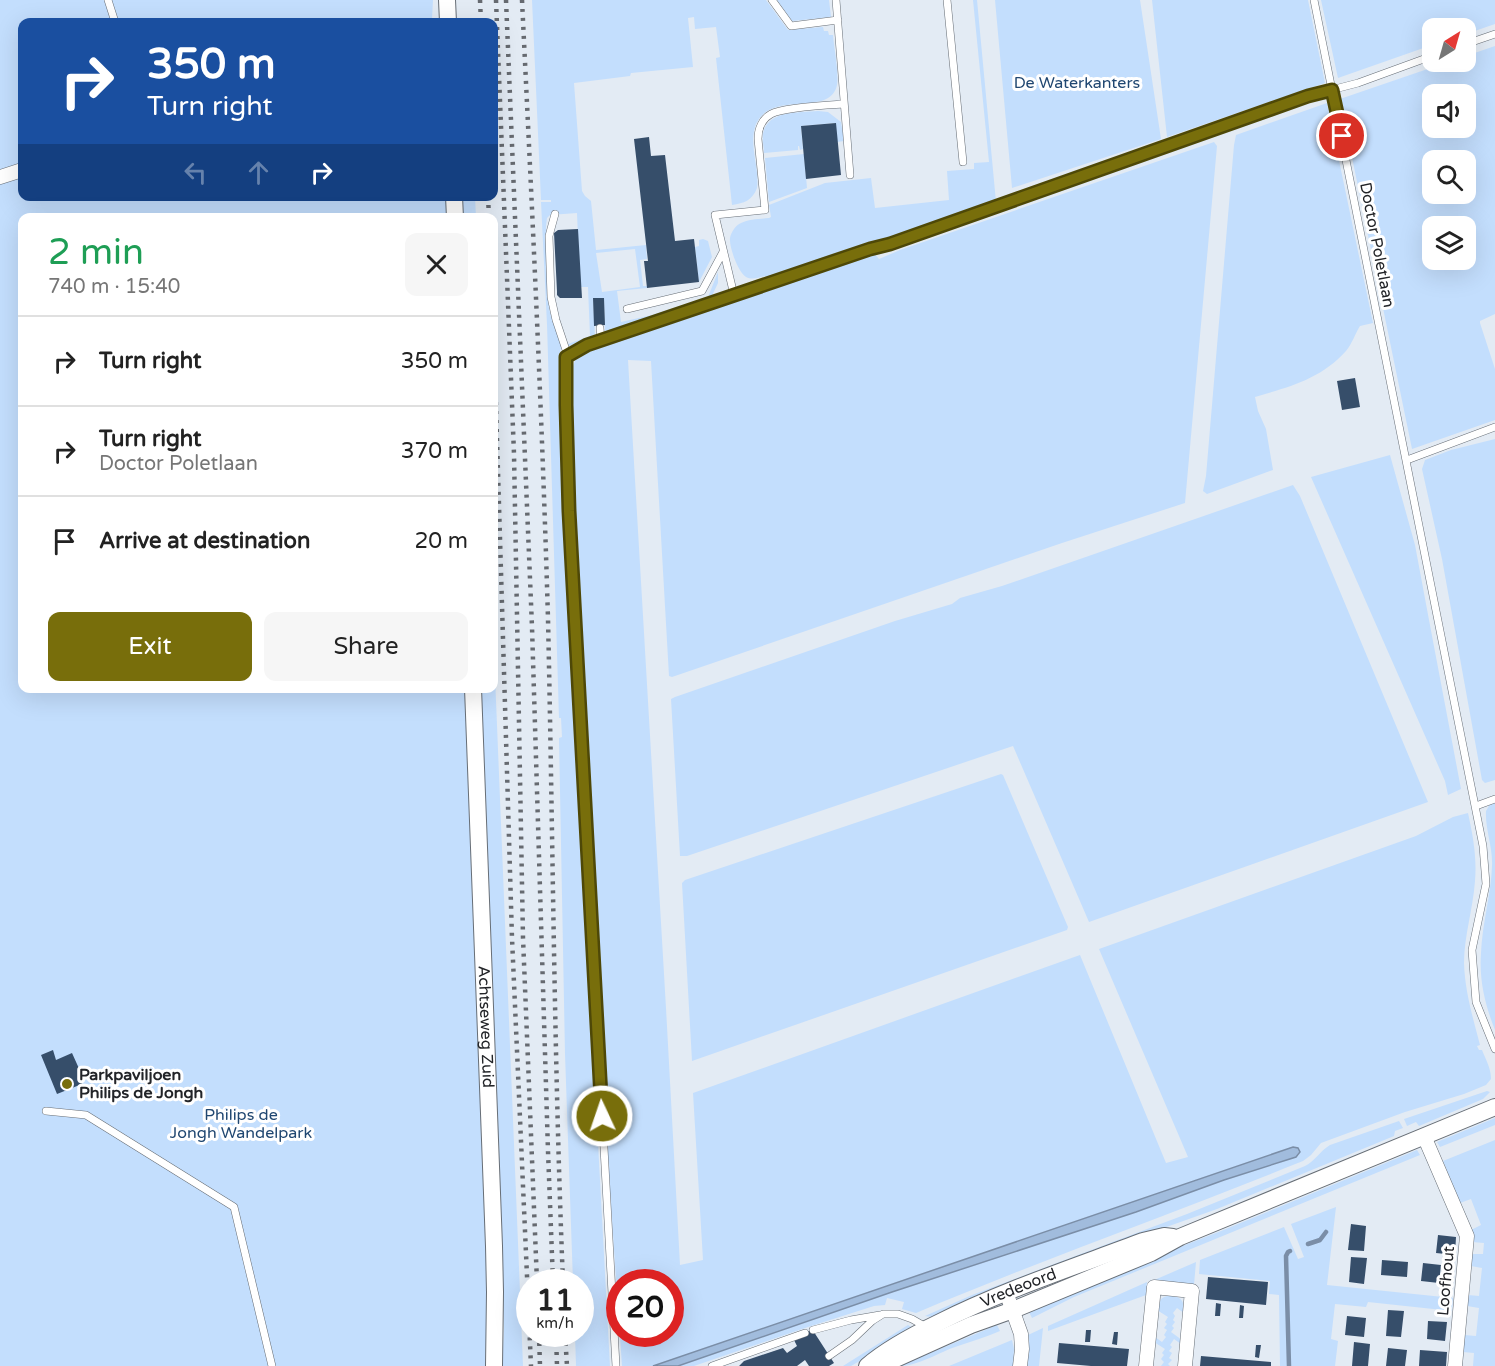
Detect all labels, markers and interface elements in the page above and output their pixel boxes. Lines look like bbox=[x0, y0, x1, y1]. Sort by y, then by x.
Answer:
north arrow bbox=[1422, 18, 1476, 72]
map controls bbox=[1422, 18, 1476, 270]
text: 350 m bbox=[147, 39, 276, 90]
icon: right bbox=[48, 42, 126, 120]
park label: De Waterkanters bbox=[1014, 73, 1140, 93]
button: sound bbox=[1422, 84, 1476, 138]
text: Turn right bbox=[147, 90, 273, 123]
pin bbox=[1316, 110, 1367, 161]
icon: arrive bbox=[1325, 119, 1358, 152]
button: search bbox=[1422, 150, 1476, 204]
icon: left bbox=[179, 156, 212, 189]
icon: ahead bbox=[242, 156, 275, 189]
icon: right bbox=[305, 156, 338, 189]
street label: Doctor Poletlaan bbox=[1355, 181, 1399, 309]
button: layers bbox=[1422, 216, 1476, 270]
text: 2 min bbox=[48, 231, 144, 274]
button: close bbox=[405, 233, 468, 296]
text: 740 m · 15:40 bbox=[48, 275, 180, 299]
icon: right bbox=[48, 345, 81, 378]
text: Turn right bbox=[99, 348, 201, 374]
text: 350 m bbox=[401, 348, 468, 374]
text: Turn right bbox=[99, 426, 201, 452]
icon: right bbox=[48, 435, 81, 468]
text: 370 m bbox=[401, 438, 468, 464]
text: Doctor Poletlaan bbox=[99, 452, 258, 476]
icon: arrive bbox=[48, 525, 81, 558]
text: Arrive at destination bbox=[99, 528, 310, 554]
text: 20 m bbox=[414, 528, 468, 554]
button: Exit bbox=[48, 612, 252, 681]
button: Share bbox=[264, 612, 468, 681]
street label: Achtseweg Zuid bbox=[473, 965, 498, 1088]
place label: Parkpaviljoen Philips de Jongh bbox=[79, 1065, 203, 1103]
marker: Parkpaviljoen Philips de Jongh bbox=[60, 1077, 74, 1091]
position arrow bbox=[570, 1084, 634, 1148]
park label: Philips de Jongh Wandelpark bbox=[170, 1105, 312, 1143]
street label: Loofhout bbox=[1433, 1245, 1459, 1317]
street label: Vredeoord bbox=[977, 1264, 1059, 1312]
speed limit sign: 20 bbox=[606, 1269, 684, 1347]
text: 11 bbox=[536, 1282, 574, 1319]
text: km/h bbox=[536, 1314, 574, 1332]

